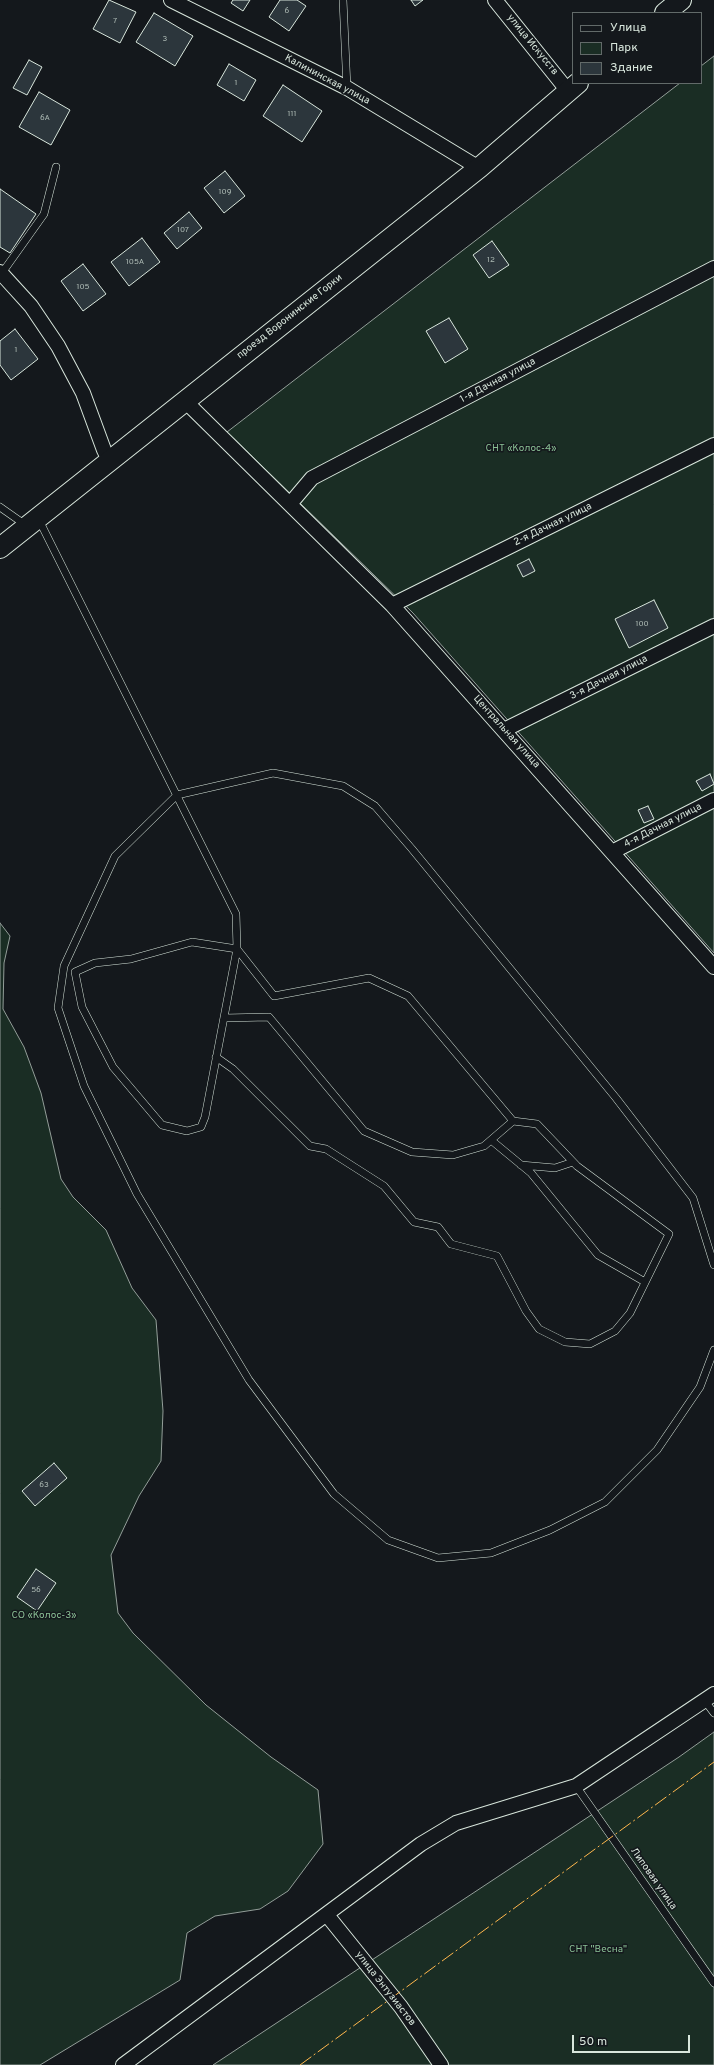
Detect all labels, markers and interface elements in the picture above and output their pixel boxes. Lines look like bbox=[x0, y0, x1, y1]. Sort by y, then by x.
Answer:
house number: 6 bbox=[285, 6, 289, 16]
street label: улица Искусств bbox=[504, 12, 560, 78]
legend bbox=[572, 12, 702, 84]
house number: 7 bbox=[113, 16, 117, 26]
text: Улица bbox=[610, 20, 646, 36]
house number: 3 bbox=[163, 34, 167, 44]
text: Парк bbox=[610, 40, 638, 56]
street label: Калининская улица bbox=[282, 52, 372, 108]
text: Здание bbox=[610, 60, 653, 76]
house number: 1 bbox=[235, 78, 237, 88]
house number: 111 bbox=[288, 109, 296, 119]
house number: 6А bbox=[40, 113, 50, 123]
house number: 109 bbox=[219, 187, 231, 197]
house number: 107 bbox=[177, 225, 189, 235]
house number: 12 bbox=[487, 255, 495, 265]
house number: 105А bbox=[126, 257, 144, 267]
street label: проезд Воронинские Горки bbox=[235, 272, 345, 362]
house number: 105 bbox=[76, 282, 90, 292]
house number: 1 bbox=[15, 345, 17, 355]
street label: 1-я Дачная улица bbox=[458, 356, 538, 406]
park label: СНТ «Колос-4» bbox=[486, 443, 556, 455]
street label: 2-я Дачная улица bbox=[512, 501, 594, 549]
house number: 100 bbox=[635, 619, 649, 629]
street label: 3-я Дачная улица bbox=[568, 653, 650, 703]
street label: Центральная улица bbox=[470, 693, 542, 771]
street label: 4-я Дачная улица bbox=[622, 801, 704, 851]
house number: 63 bbox=[39, 1480, 49, 1490]
house number: 56 bbox=[31, 1585, 41, 1595]
park label: СО «Колос-3» bbox=[11, 1610, 77, 1622]
street label: Липовая улица bbox=[627, 1846, 679, 1912]
park label: СНТ "Весна" bbox=[569, 1944, 627, 1956]
street label: улица Энтузиастов bbox=[352, 1949, 418, 2029]
scale bar bbox=[574, 2027, 692, 2053]
text: 50 m bbox=[579, 2034, 607, 2050]

